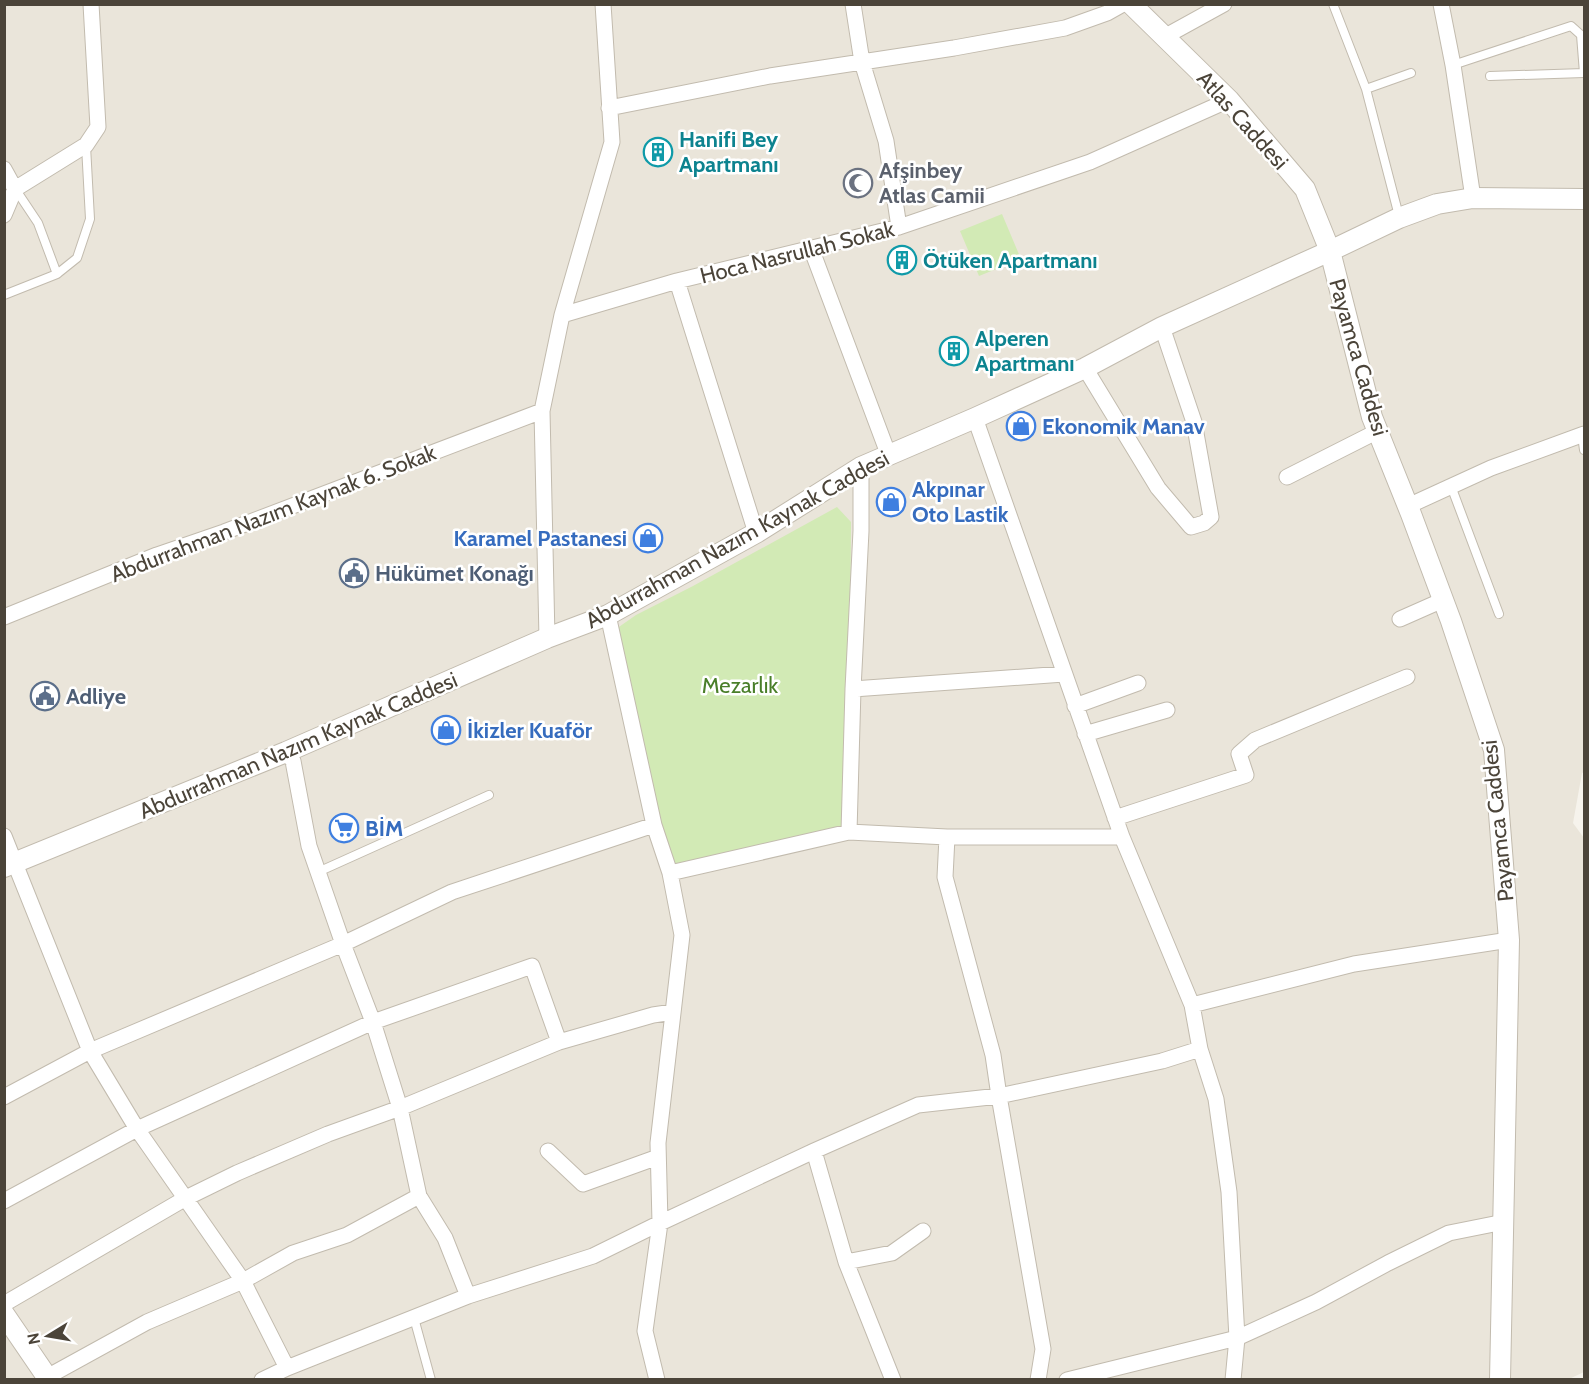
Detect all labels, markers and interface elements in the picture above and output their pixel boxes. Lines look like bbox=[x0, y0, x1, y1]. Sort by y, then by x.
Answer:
street label: Atlas Caddesi bbox=[1191, 65, 1294, 175]
place label: Hanifi Bey Apartmanı bbox=[679, 126, 779, 178]
building icon: Hanifi Bey Apartmanı bbox=[642, 136, 674, 168]
place label: Afşinbey Atlas Camii bbox=[879, 157, 985, 209]
mosque icon: Afşinbey Atlas Camii bbox=[842, 167, 874, 199]
street label: Hoca Nasrullah Sokak bbox=[697, 215, 897, 290]
building icon: Ötüken Apartmanı bbox=[886, 244, 918, 276]
place label: Ötüken Apartmanı bbox=[923, 247, 1098, 274]
street label: Payamca Caddesi bbox=[1323, 275, 1394, 439]
place label: Alperen Apartmanı bbox=[975, 325, 1075, 377]
building icon: Alperen Apartmanı bbox=[938, 335, 970, 367]
shop icon: Ekonomik Manav bbox=[1005, 410, 1037, 442]
place label: Ekonomik Manav bbox=[1042, 413, 1205, 440]
street label: Abdurrahman Nazım Kaynak 6. Sokak bbox=[107, 439, 440, 588]
street label: Abdurrahman Nazım Kaynak Caddesi bbox=[581, 445, 894, 634]
place label: Akpınar Oto Lastik bbox=[912, 476, 1009, 528]
shop icon: Akpınar Oto Lastik bbox=[875, 486, 907, 518]
shop icon: Karamel Pastanesi bbox=[632, 522, 664, 554]
place label: Karamel Pastanesi bbox=[453, 525, 627, 552]
public building icon: Hükümet Konağı bbox=[338, 557, 370, 589]
place label: Hükümet Konağı bbox=[375, 560, 534, 587]
street label: Abdurrahman Nazım Kaynak Caddesi bbox=[135, 666, 461, 825]
park label: Mezarlık bbox=[702, 672, 778, 699]
public building icon: Adliye bbox=[29, 680, 61, 712]
place label: Adliye bbox=[66, 683, 126, 710]
shop icon: İkizler Kuaför bbox=[430, 714, 462, 746]
place label: İkizler Kuaför bbox=[467, 717, 593, 744]
street label: Payamca Caddesi bbox=[1476, 739, 1519, 903]
supermarket icon: BİM bbox=[328, 812, 360, 844]
place label: BİM bbox=[365, 815, 403, 842]
north arrow bbox=[18, 1306, 78, 1366]
text: N bbox=[23, 1331, 44, 1346]

